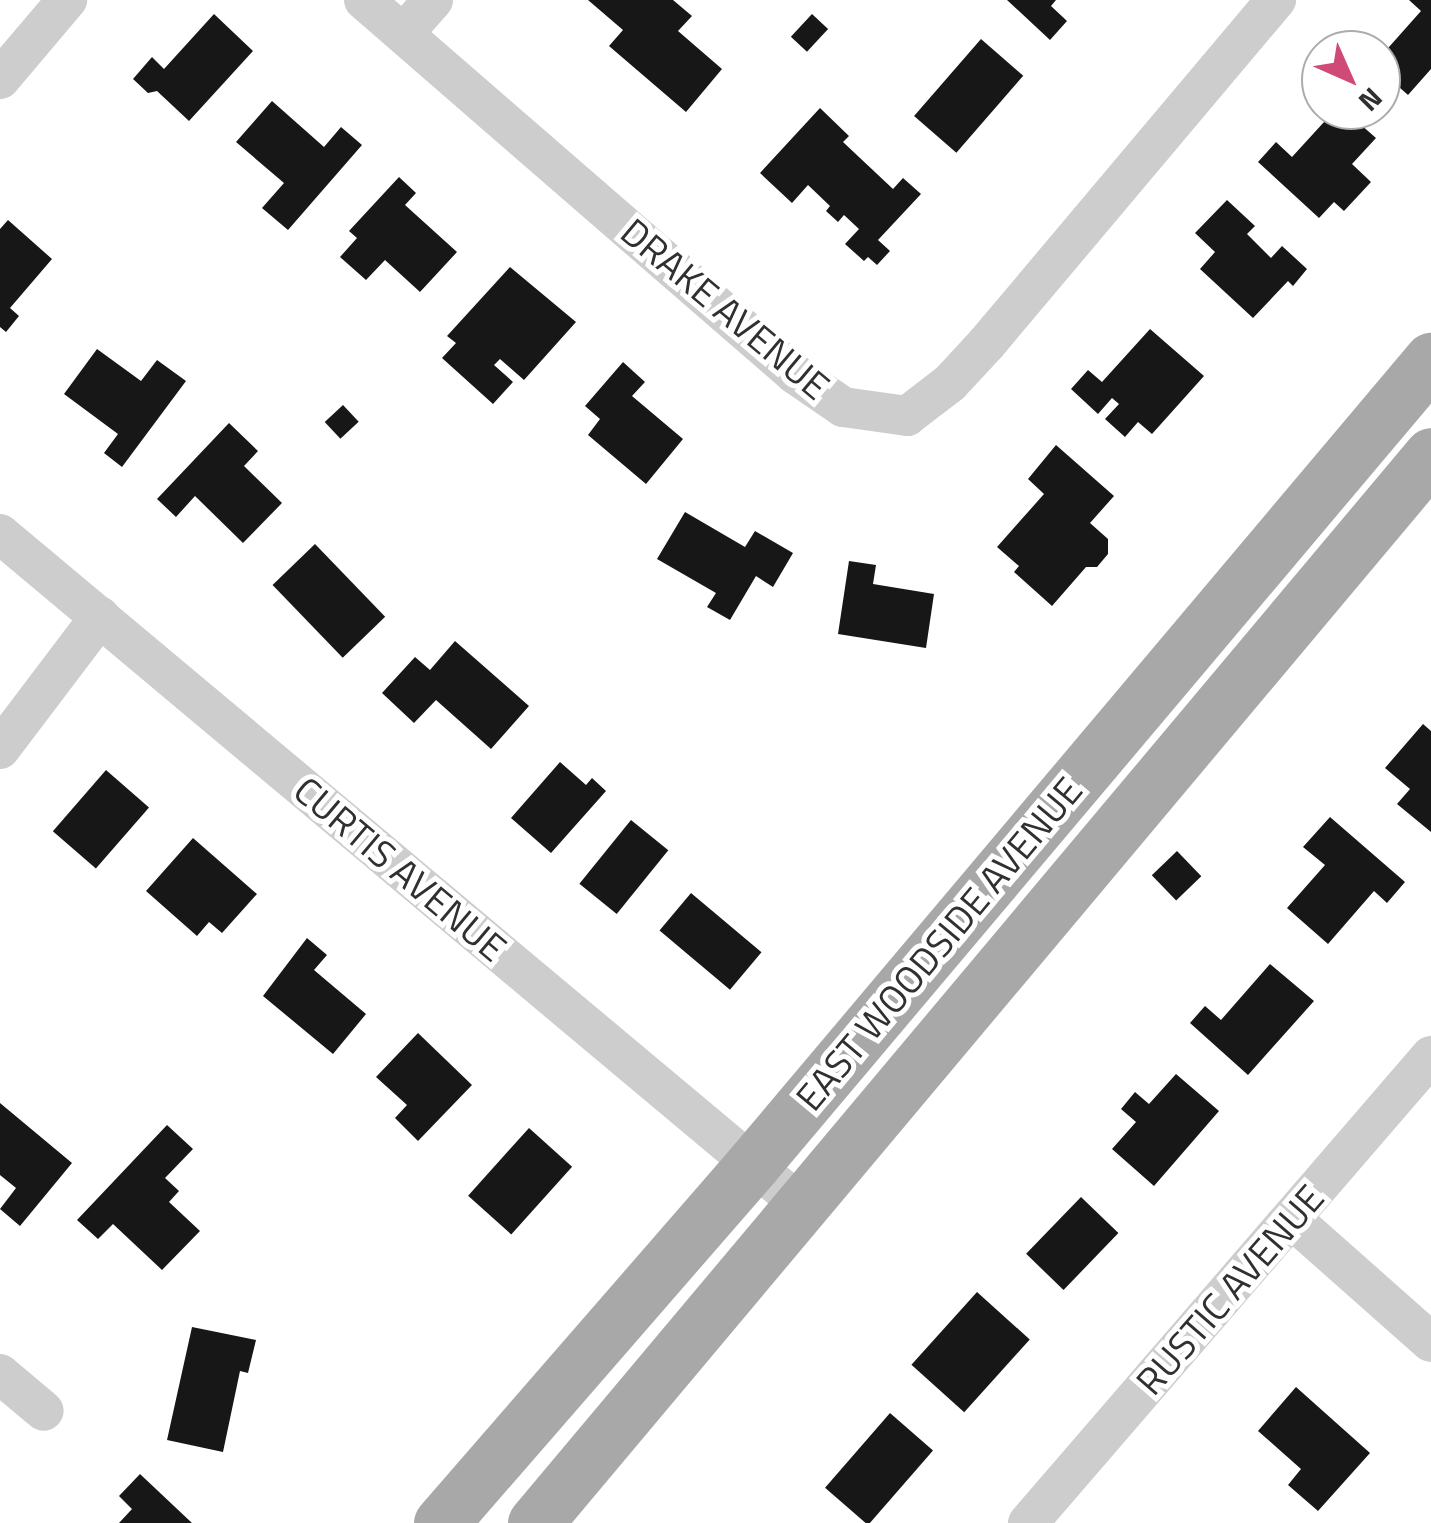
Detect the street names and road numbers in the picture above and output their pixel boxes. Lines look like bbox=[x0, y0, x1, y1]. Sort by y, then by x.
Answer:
street label: DRAKE AVENUE bbox=[612, 209, 838, 409]
street label: CURTIS AVENUE bbox=[285, 767, 515, 971]
street label: EAST WOODSIDE AVENUE bbox=[786, 768, 1092, 1120]
street label: RUSTIC AVENUE bbox=[1127, 1176, 1333, 1404]

